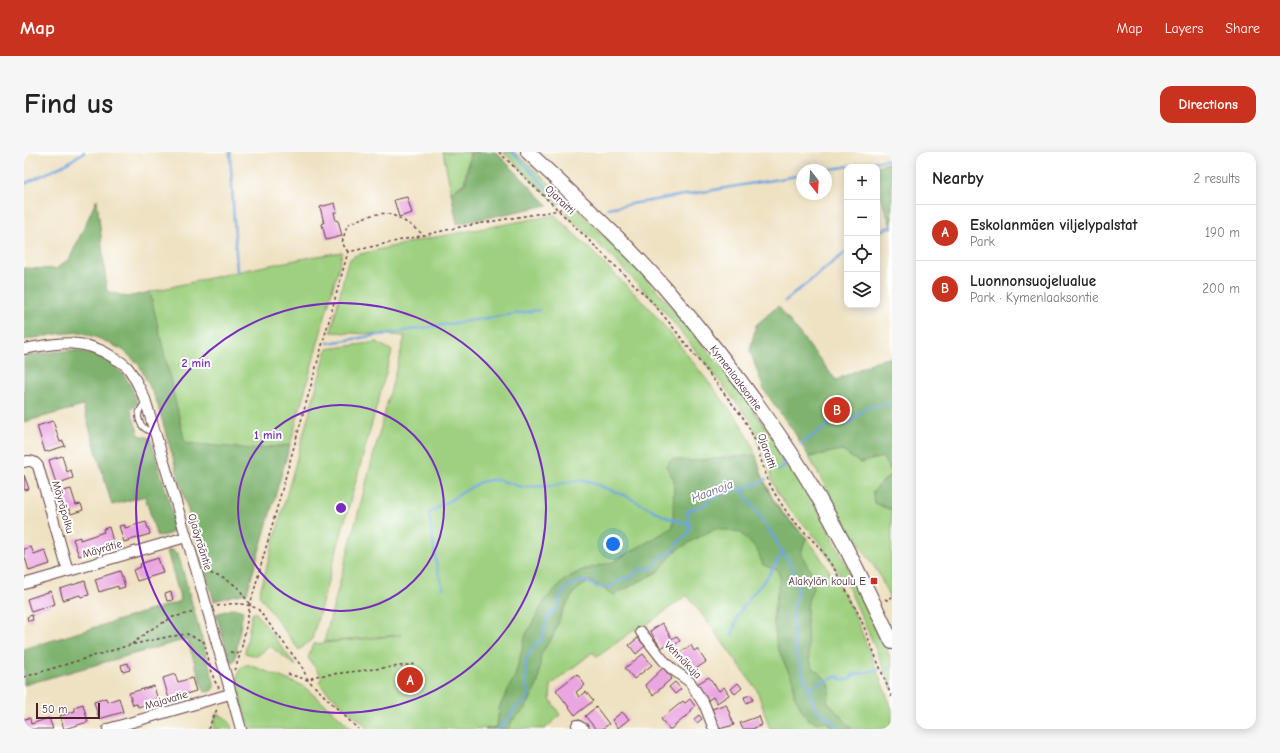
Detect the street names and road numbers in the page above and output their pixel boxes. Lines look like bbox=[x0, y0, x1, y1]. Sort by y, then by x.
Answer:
street label: Ojaraitti bbox=[542, 183, 578, 217]
street label: Kymenlaaksontie bbox=[707, 343, 765, 414]
street label: Ojaraitti bbox=[755, 432, 779, 470]
street label: Mäyräpolku bbox=[49, 479, 77, 535]
street label: Ojaäyrääntie bbox=[185, 512, 215, 572]
street label: Mäyrätie bbox=[81, 537, 124, 561]
street label: Vehnäkuja bbox=[662, 639, 704, 681]
street label: Majavatie bbox=[143, 688, 190, 712]

